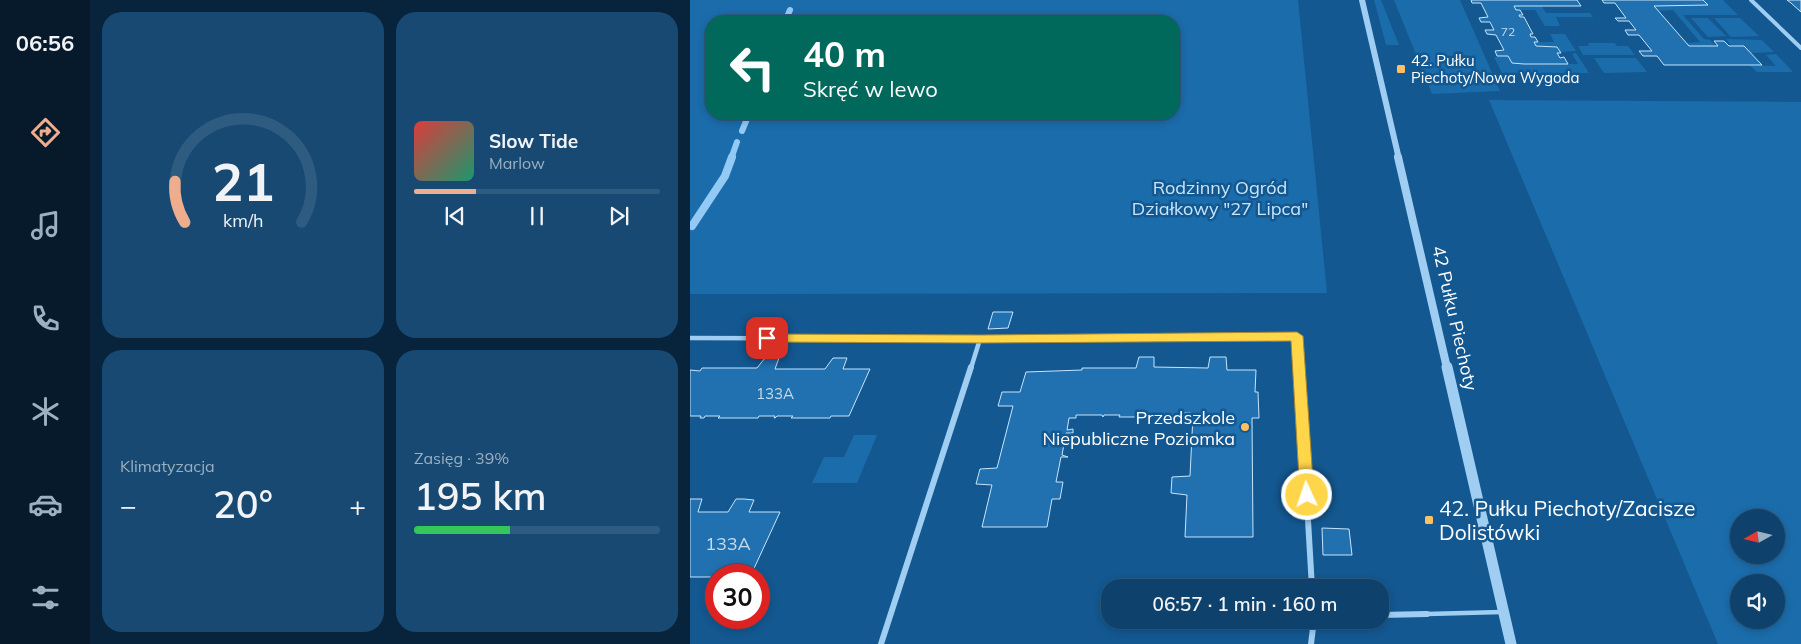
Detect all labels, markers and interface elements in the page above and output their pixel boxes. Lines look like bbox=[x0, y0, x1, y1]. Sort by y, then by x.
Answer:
house number: 72 bbox=[1501, 24, 1515, 39]
text: 06:56 bbox=[16, 29, 74, 57]
text: 40 m bbox=[803, 32, 886, 76]
icon: left bbox=[720, 35, 785, 100]
place label: 42. Pułku Piechoty/Nowa Wygoda bbox=[1411, 51, 1580, 87]
marker: 42. Pułku Piechoty/Nowa Wygoda bbox=[1395, 63, 1407, 75]
text: Skręć w lewo bbox=[803, 75, 938, 103]
icon: directions bbox=[28, 115, 63, 150]
text: Slow Tide bbox=[489, 129, 578, 153]
text: 21 bbox=[212, 149, 274, 214]
text: Marlow bbox=[489, 153, 545, 173]
park label: Rodzinny Ogród Działkowy "27 Lipca" bbox=[1132, 176, 1308, 220]
icon: previous bbox=[441, 202, 469, 230]
icon: pause bbox=[523, 202, 551, 230]
icon: next bbox=[605, 202, 633, 230]
icon: music bbox=[28, 208, 63, 243]
text: km/h bbox=[223, 209, 263, 231]
street label: 42 Pułku Piechoty bbox=[1427, 243, 1483, 393]
icon: phone bbox=[28, 301, 63, 336]
pin bbox=[746, 317, 788, 359]
icon: arrive bbox=[753, 324, 781, 352]
house number: 133A bbox=[756, 384, 794, 403]
icon: climate bbox=[28, 394, 63, 429]
place label: Przedszkole Niepubliczne Poziomka bbox=[1042, 406, 1235, 450]
marker: Przedszkole Niepubliczne Poziomka bbox=[1239, 421, 1251, 433]
text: Zasięg · 39% bbox=[414, 448, 509, 468]
text: Klimatyzacja bbox=[120, 456, 215, 476]
position arrow bbox=[1280, 468, 1332, 520]
text: 195 km bbox=[414, 472, 547, 520]
text: 20° bbox=[213, 480, 273, 528]
icon: car bbox=[28, 487, 63, 522]
text: − bbox=[120, 488, 137, 523]
text: + bbox=[349, 488, 366, 523]
place label: 42. Pułku Piechoty/Zacisze Dolistówki bbox=[1439, 495, 1695, 545]
north arrow bbox=[1730, 509, 1785, 564]
map controls bbox=[1730, 509, 1785, 629]
marker: 42. Pułku Piechoty/Zacisze Dolistówki bbox=[1423, 514, 1435, 526]
house number: 133A bbox=[705, 532, 751, 555]
speed limit sign: 30 bbox=[705, 564, 770, 629]
button: sound bbox=[1730, 574, 1785, 629]
icon: filters bbox=[28, 580, 63, 615]
text: 06:57 · 1 min · 160 m bbox=[1152, 592, 1338, 616]

